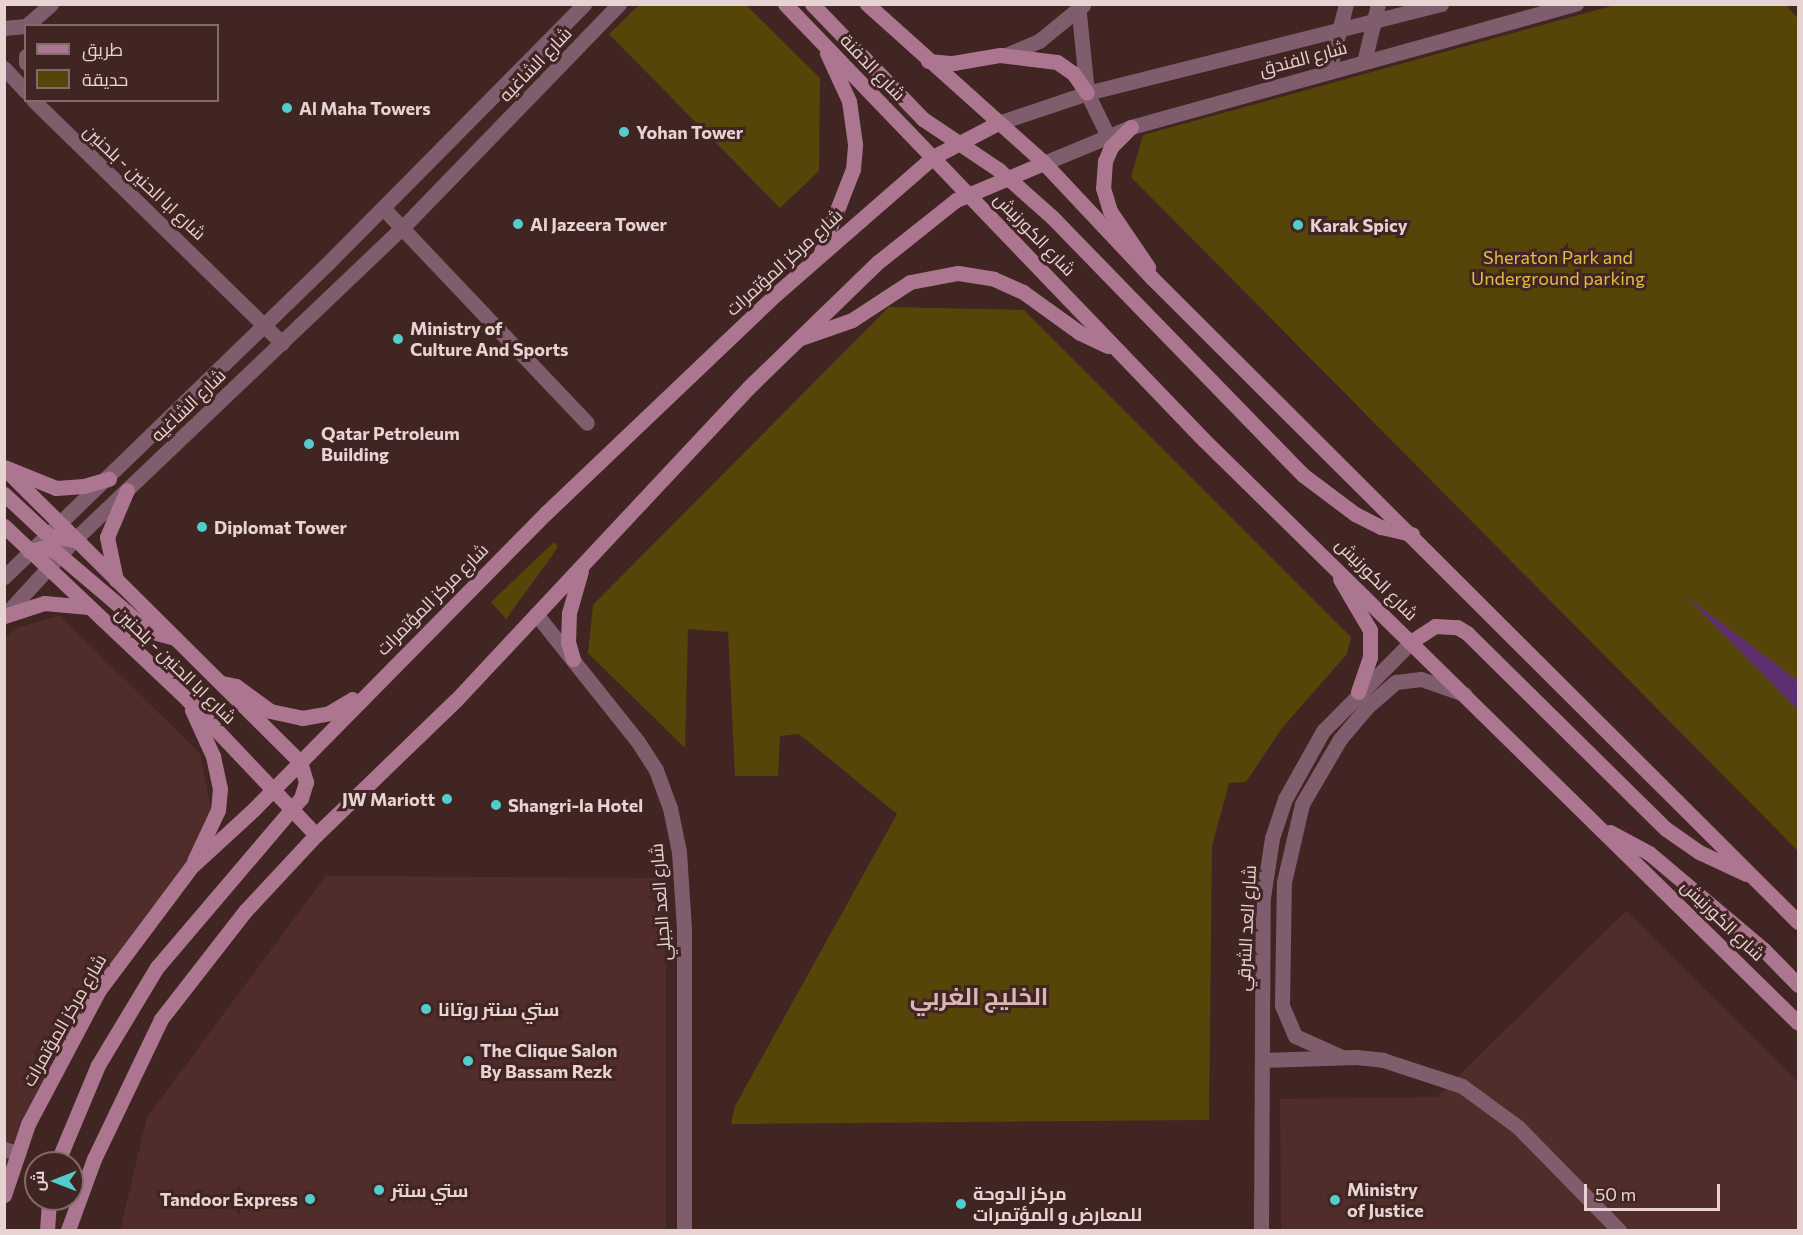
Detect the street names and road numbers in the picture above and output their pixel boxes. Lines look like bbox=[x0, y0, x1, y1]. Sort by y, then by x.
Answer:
street label: شارع الشاغيه bbox=[494, 22, 576, 106]
street label: شارع الدفنة bbox=[836, 29, 910, 105]
street label: شارع الفندق bbox=[1257, 36, 1349, 80]
street label: شارع ابا الحنين - بلحنين bbox=[79, 120, 211, 244]
street label: شارع الكورنيش bbox=[990, 188, 1080, 280]
street label: شارع مركز المؤتمرات bbox=[721, 204, 847, 320]
street label: شارع الشاغيه bbox=[146, 364, 230, 446]
street label: شارع الكورنيش bbox=[1331, 533, 1423, 625]
street label: شارع مركز المؤتمرات bbox=[372, 539, 492, 659]
street label: شارع ابا الحنين - بلحنين bbox=[111, 602, 241, 728]
street label: شارع العد الجبلي bbox=[645, 843, 675, 961]
street label: شارع العد الشرقي bbox=[1232, 864, 1260, 992]
street label: شارع الكورنيش bbox=[1677, 875, 1769, 965]
street label: شارع مركز المؤتمرات bbox=[17, 950, 111, 1090]

